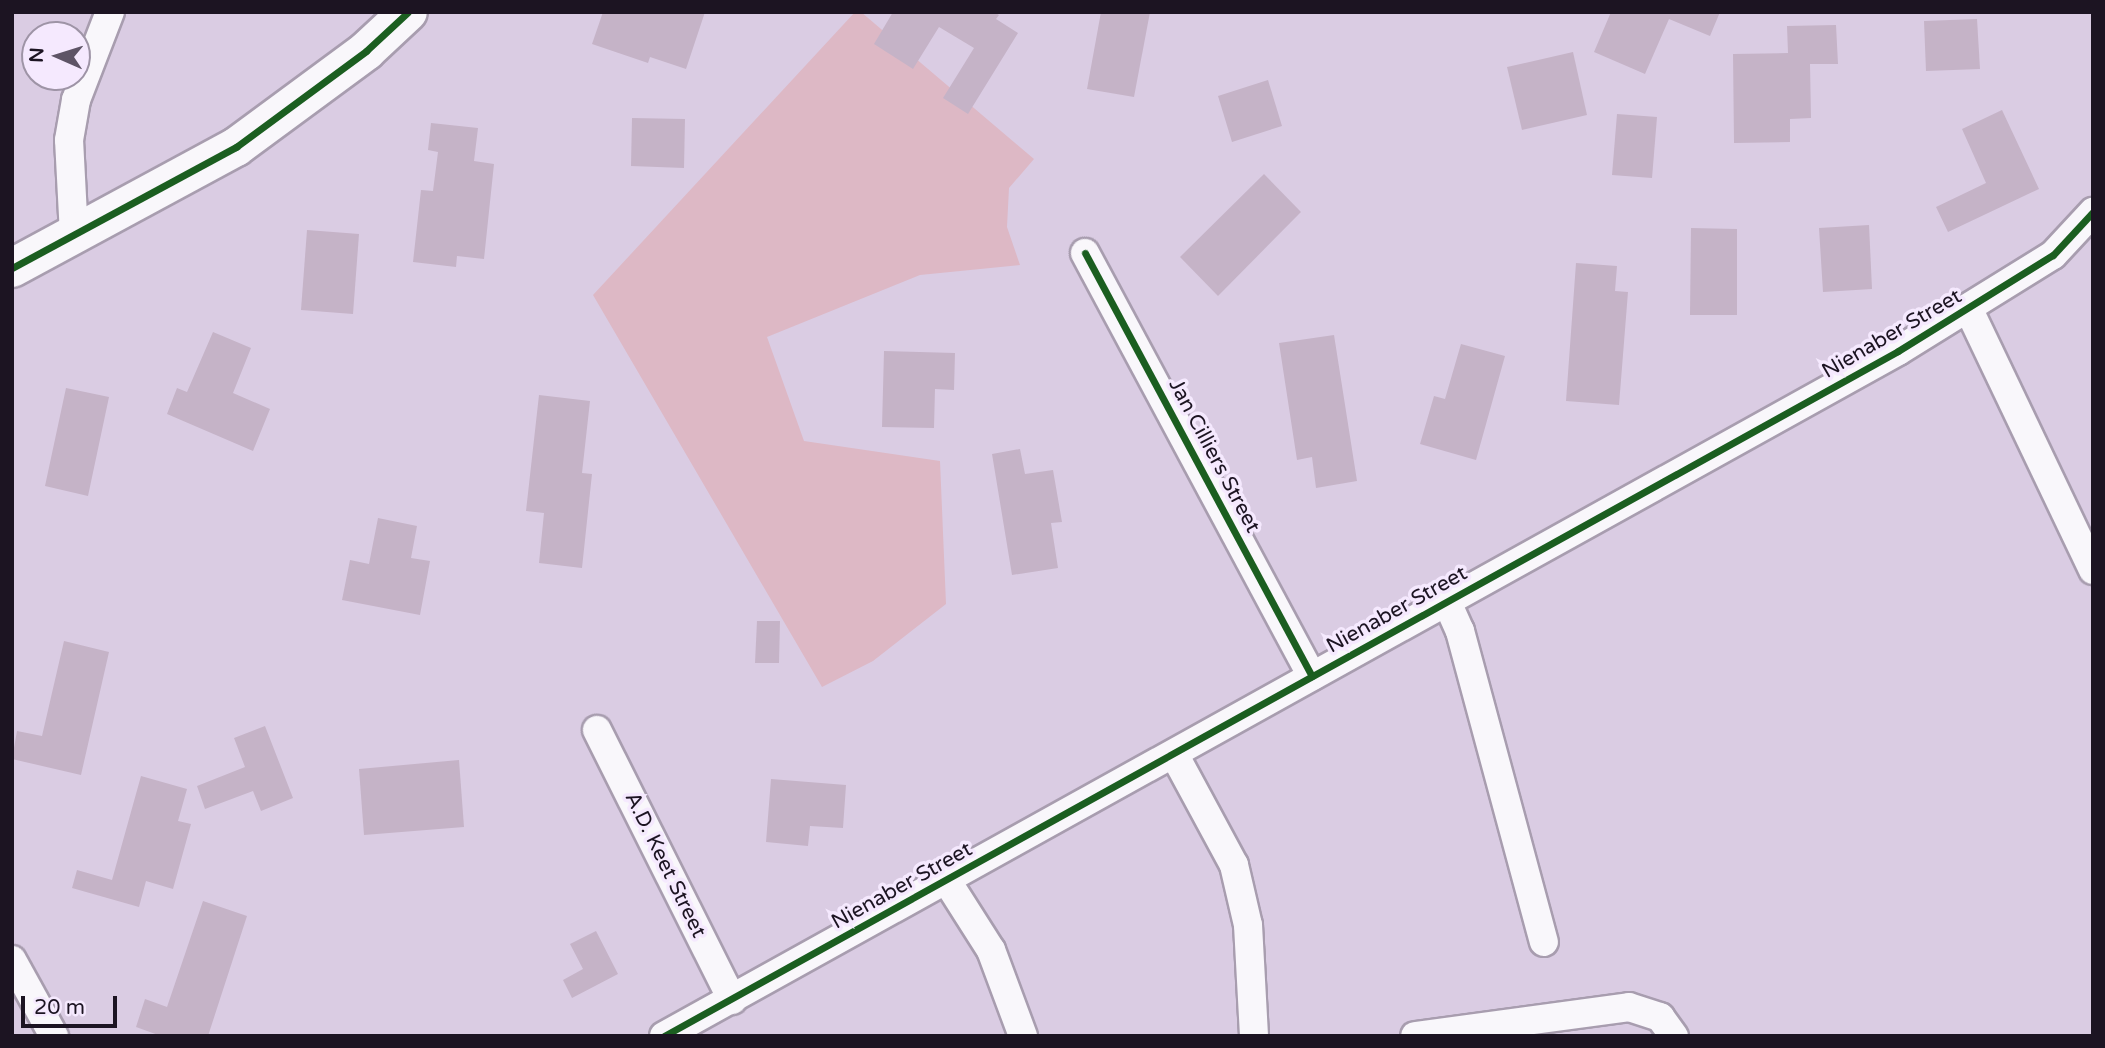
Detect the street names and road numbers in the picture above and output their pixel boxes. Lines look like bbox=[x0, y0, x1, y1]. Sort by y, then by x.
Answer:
street label: Nienaber Street bbox=[1818, 284, 1966, 384]
street label: Jan Cilliers Street bbox=[1163, 375, 1265, 537]
street label: Nienaber Street bbox=[1322, 561, 1472, 659]
street label: A.D. Keet Street bbox=[619, 788, 711, 942]
street label: Nienaber Street bbox=[827, 837, 977, 935]

